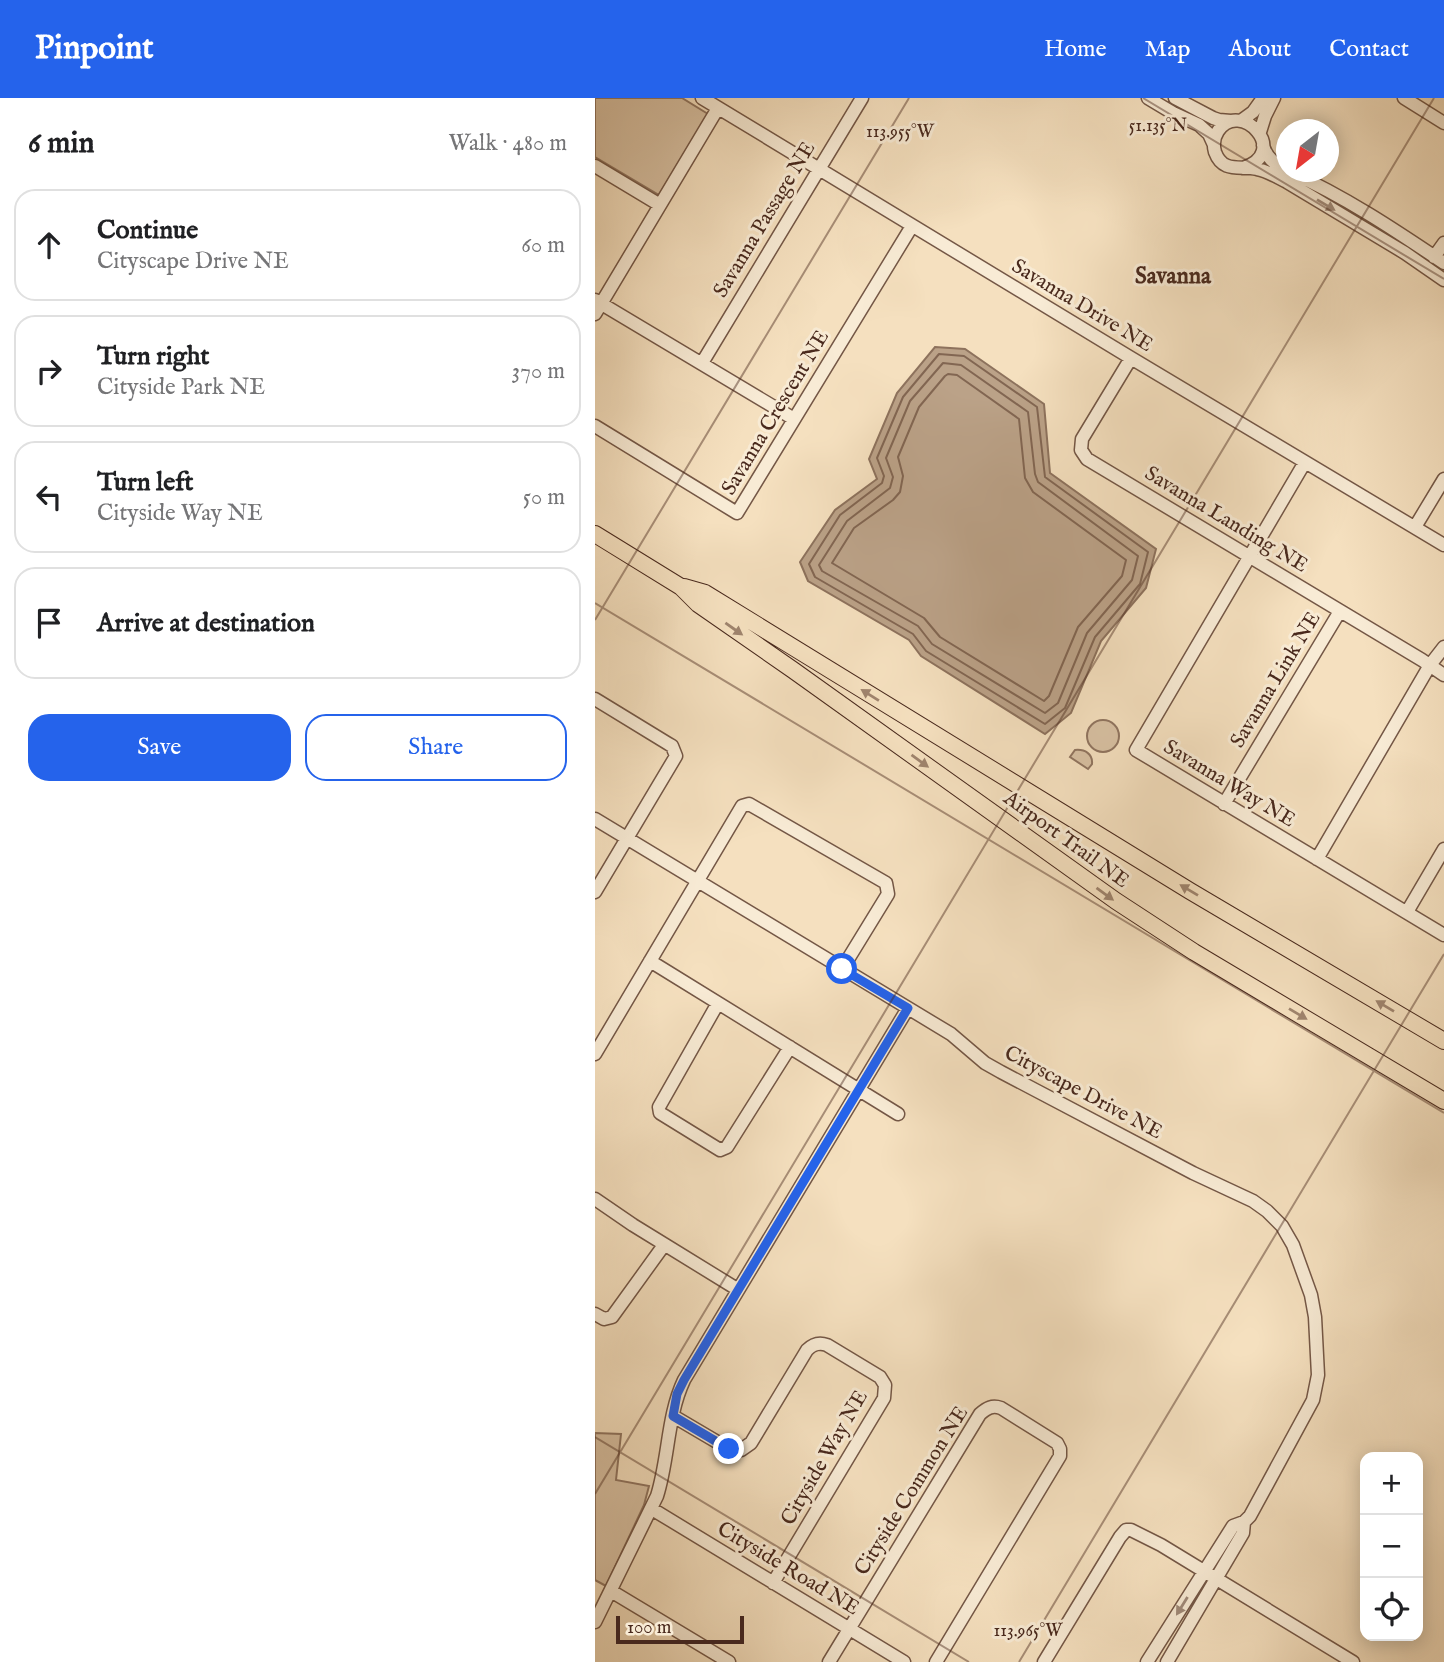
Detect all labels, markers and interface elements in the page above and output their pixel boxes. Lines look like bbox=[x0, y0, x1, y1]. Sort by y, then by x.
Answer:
text: Pinpoint bbox=[35, 28, 154, 70]
text: Home bbox=[1044, 34, 1107, 65]
text: Map bbox=[1145, 34, 1191, 65]
text: About bbox=[1229, 34, 1291, 65]
text: Contact bbox=[1329, 34, 1409, 65]
text: 51.135°N bbox=[1129, 115, 1188, 138]
north arrow bbox=[1276, 119, 1339, 182]
text: 113.955°W bbox=[866, 121, 935, 144]
text: 6 min bbox=[28, 125, 94, 163]
text: Walk · 480 m bbox=[448, 129, 567, 158]
street label: Savanna Passage NE bbox=[708, 137, 822, 303]
one-way arrow bbox=[1317, 199, 1336, 211]
text: Continue bbox=[97, 214, 198, 247]
icon: ahead bbox=[30, 226, 68, 264]
text: 60 m bbox=[521, 231, 565, 260]
text: Cityscape Drive NE bbox=[97, 247, 289, 276]
street label: Savanna Drive NE bbox=[1006, 253, 1158, 359]
district label: Savanna bbox=[1135, 262, 1212, 291]
street label: Savanna Crescent NE bbox=[716, 326, 836, 500]
text: Turn right bbox=[97, 340, 210, 373]
icon: right bbox=[30, 352, 68, 390]
text: 370 m bbox=[512, 357, 565, 386]
text: Cityside Park NE bbox=[97, 373, 265, 402]
street label: Savanna Landing NE bbox=[1139, 461, 1313, 579]
text: Turn left bbox=[97, 466, 194, 499]
icon: left bbox=[30, 478, 68, 516]
text: 50 m bbox=[523, 483, 565, 512]
text: Cityside Way NE bbox=[97, 499, 263, 528]
icon: arrive bbox=[30, 604, 68, 642]
text: Arrive at destination bbox=[97, 607, 315, 640]
street label: Savanna Link NE bbox=[1225, 607, 1327, 753]
one-way arrow bbox=[725, 622, 743, 636]
one-way arrow bbox=[860, 688, 879, 701]
button: Save bbox=[28, 714, 291, 781]
button: Share bbox=[305, 714, 567, 781]
street label: Savanna Way NE bbox=[1158, 734, 1300, 834]
one-way arrow bbox=[911, 754, 929, 768]
street label: Airport Trail NE bbox=[997, 785, 1134, 895]
one-way arrow bbox=[1180, 884, 1199, 897]
one-way arrow bbox=[1096, 886, 1114, 900]
route start bbox=[826, 953, 857, 984]
one-way arrow bbox=[1376, 1000, 1395, 1012]
one-way arrow bbox=[1288, 1007, 1307, 1020]
street label: Cityscape Drive NE bbox=[999, 1040, 1167, 1146]
street label: Cityside Way NE bbox=[775, 1386, 875, 1530]
street label: Cityside Common NE bbox=[849, 1401, 975, 1581]
route end bbox=[713, 1433, 744, 1464]
map controls bbox=[1360, 1452, 1423, 1641]
button: + bbox=[1360, 1452, 1423, 1515]
button: − bbox=[1360, 1515, 1423, 1578]
street label: Cityside Road NE bbox=[712, 1516, 864, 1622]
button: locate bbox=[1360, 1578, 1423, 1641]
one-way arrow bbox=[1175, 1597, 1188, 1616]
scale bar bbox=[616, 1613, 744, 1645]
text: 100 m bbox=[627, 1616, 671, 1640]
text: 113.965°W bbox=[994, 1620, 1063, 1643]

